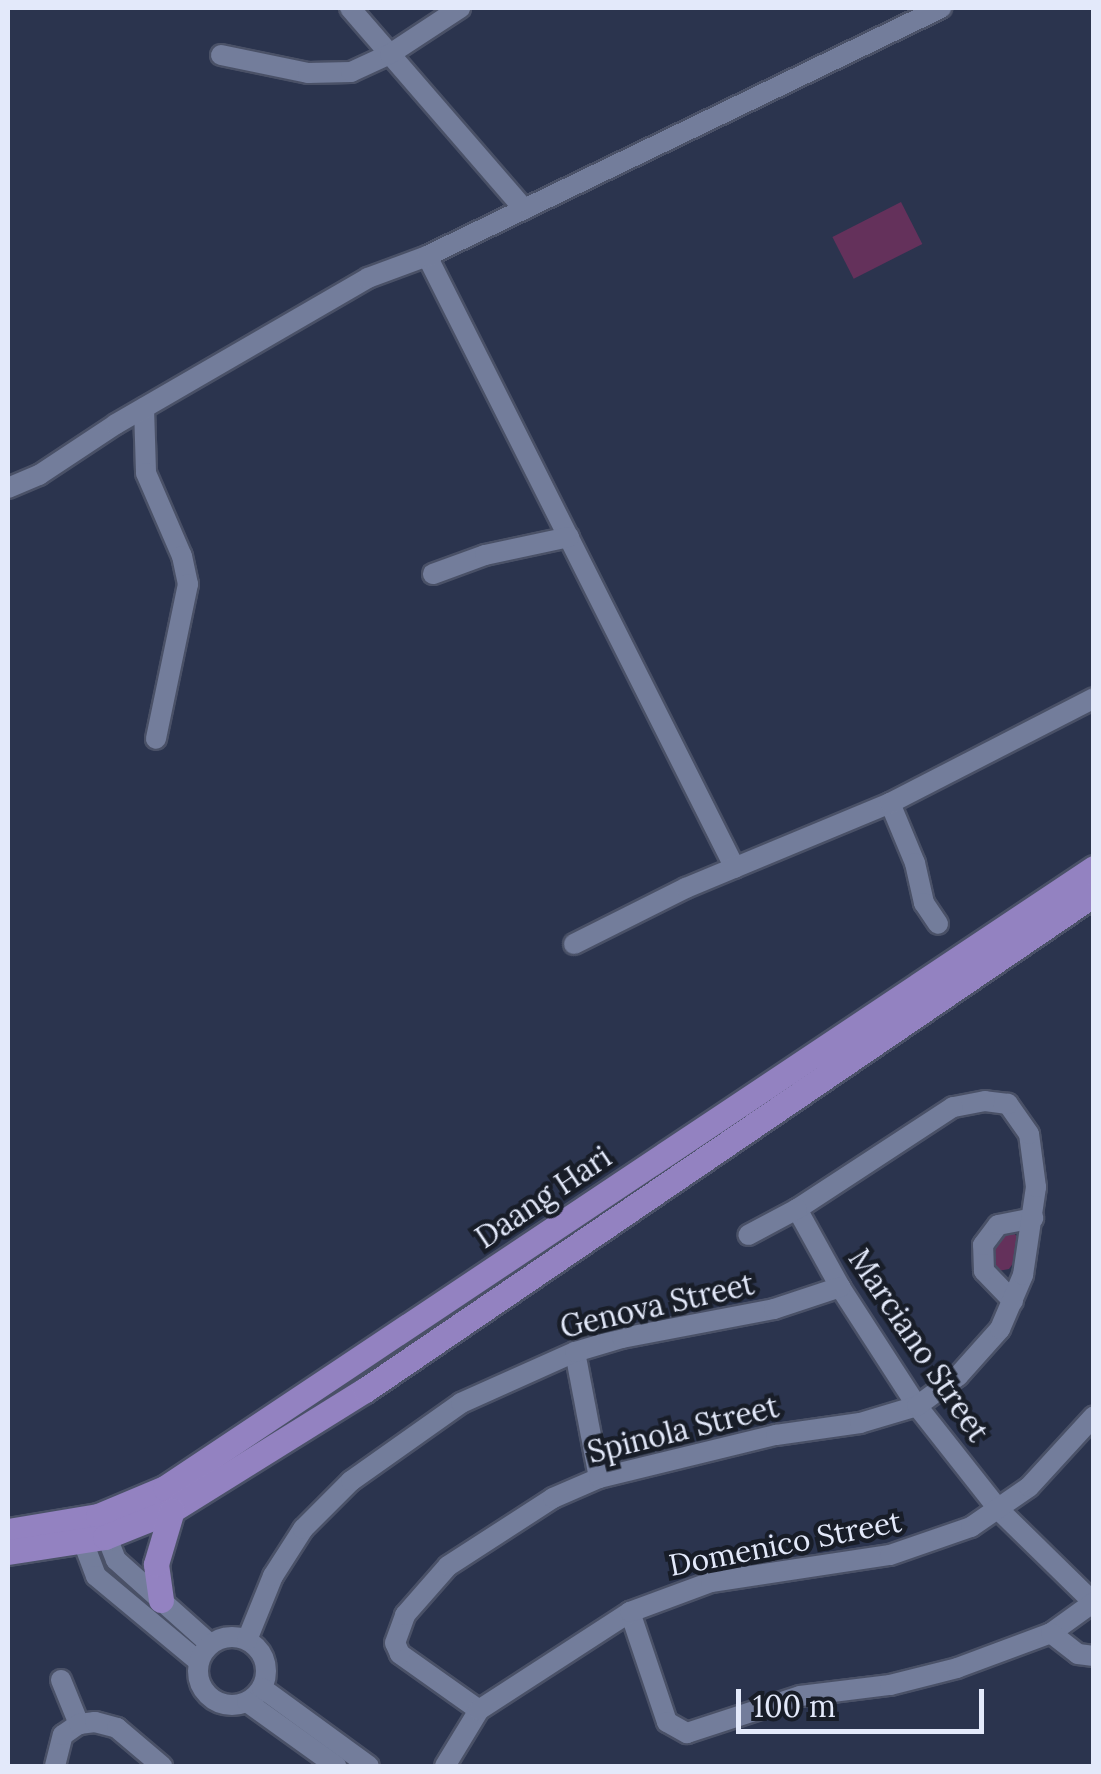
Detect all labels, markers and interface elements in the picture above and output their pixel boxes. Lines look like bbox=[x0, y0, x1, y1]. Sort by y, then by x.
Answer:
street label: Daang Hari bbox=[468, 1138, 618, 1256]
street label: Marciano Street bbox=[841, 1242, 997, 1448]
street label: Genova Street bbox=[557, 1265, 757, 1345]
street label: Spinola Street bbox=[584, 1388, 782, 1470]
street label: Domenico Street bbox=[666, 1503, 904, 1583]
scale bar bbox=[741, 1669, 988, 1731]
text: 100 m bbox=[753, 1687, 836, 1725]

